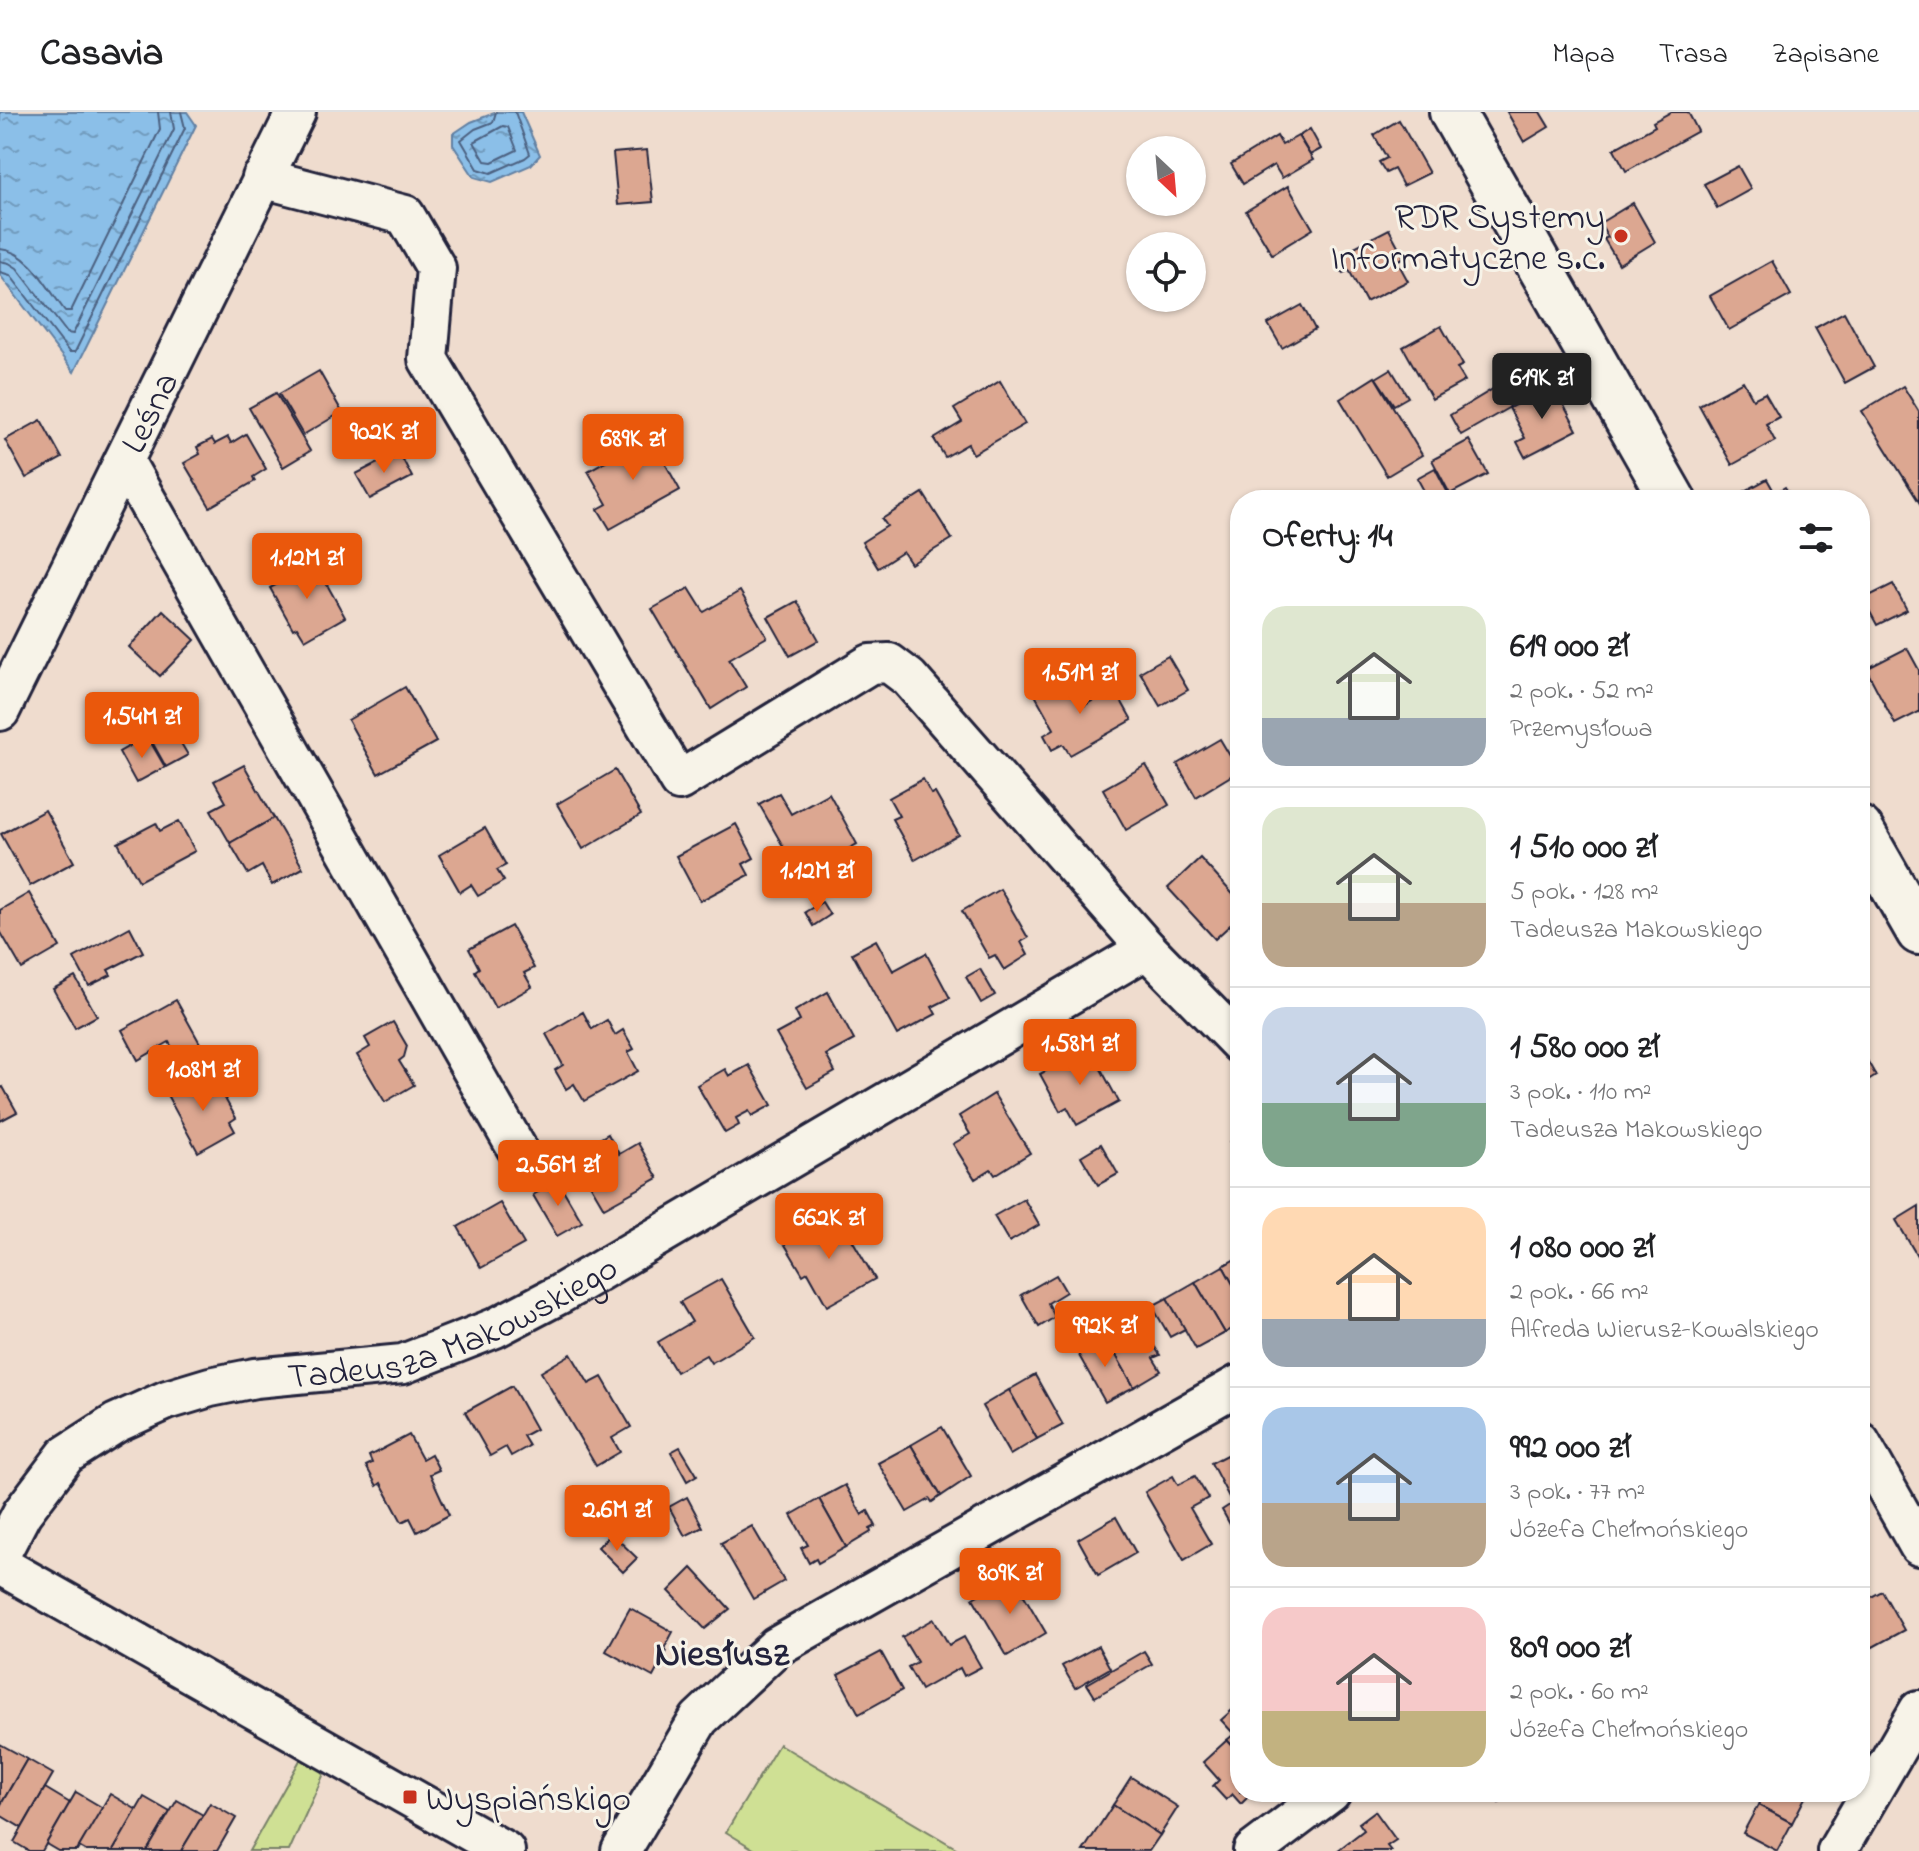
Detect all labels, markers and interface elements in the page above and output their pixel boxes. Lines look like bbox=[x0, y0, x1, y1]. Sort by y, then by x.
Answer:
text: Casavia bbox=[40, 27, 163, 83]
text: Mapa bbox=[1552, 35, 1615, 76]
text: Trasa bbox=[1659, 35, 1728, 76]
text: Zapisane bbox=[1772, 35, 1879, 76]
north arrow bbox=[1126, 136, 1206, 216]
map controls bbox=[1126, 136, 1206, 312]
place label: RDR Systemy Informatyczne s.c. bbox=[1331, 193, 1605, 287]
marker: RDR Systemy Informatyczne s.c. bbox=[1612, 227, 1630, 245]
button: locate bbox=[1126, 232, 1206, 312]
pin: 619K zł bbox=[1468, 353, 1616, 421]
text: 619K zł bbox=[1510, 360, 1574, 398]
street label: Leśna bbox=[109, 364, 195, 463]
pin: 902K zł bbox=[310, 407, 458, 475]
text: 902K zł bbox=[350, 414, 418, 452]
pin: 689K zł bbox=[559, 414, 707, 482]
text: 689K zł bbox=[601, 421, 665, 459]
text: Oferty: 14 bbox=[1262, 513, 1392, 563]
icon: filters bbox=[1794, 516, 1838, 560]
pin: 1.12M zł bbox=[224, 533, 390, 601]
text: 1.12M zł bbox=[270, 540, 344, 578]
text: 619 000 zł bbox=[1510, 623, 1629, 673]
icon: home bbox=[1326, 638, 1422, 734]
pin: 1.51M zł bbox=[997, 648, 1163, 716]
text: 1.51M zł bbox=[1042, 655, 1118, 693]
text: 2 pok. · 52 m² bbox=[1510, 673, 1654, 711]
pin: 1.54M zł bbox=[59, 692, 225, 760]
text: 1.54M zł bbox=[103, 699, 181, 737]
text: Przemysłowa bbox=[1510, 711, 1652, 749]
text: 1 510 000 zł bbox=[1510, 824, 1657, 874]
icon: home bbox=[1326, 839, 1422, 935]
pin: 1.12M zł bbox=[734, 846, 900, 914]
text: 1.12M zł bbox=[780, 853, 854, 891]
text: 5 pok. · 128 m² bbox=[1510, 874, 1659, 912]
text: Tadeusza Makowskiego bbox=[1510, 912, 1763, 950]
pin: 1.58M zł bbox=[997, 1019, 1163, 1087]
text: 1 580 000 zł bbox=[1510, 1024, 1659, 1074]
text: 1.58M zł bbox=[1041, 1026, 1119, 1064]
icon: home bbox=[1326, 1039, 1422, 1135]
pin: 1.08M zł bbox=[120, 1045, 286, 1113]
text: 1.08M zł bbox=[166, 1052, 240, 1090]
text: 3 pok. · 110 m² bbox=[1510, 1074, 1652, 1112]
text: Tadeusza Makowskiego bbox=[1510, 1112, 1763, 1150]
pin: 2.56M zł bbox=[475, 1140, 641, 1208]
text: 2.56M zł bbox=[516, 1147, 600, 1185]
pin: 662K zł bbox=[755, 1193, 903, 1261]
text: 662K zł bbox=[793, 1200, 865, 1238]
text: 1 080 000 zł bbox=[1510, 1224, 1654, 1274]
icon: home bbox=[1326, 1239, 1422, 1335]
street label: Tadeusza Makowskiego bbox=[285, 1244, 629, 1406]
text: 2 pok. · 66 m² bbox=[1510, 1274, 1649, 1312]
pin: 992K zł bbox=[1031, 1301, 1179, 1369]
text: 992K zł bbox=[1073, 1308, 1137, 1346]
text: Alfreda Wierusz-Kowalskiego bbox=[1510, 1312, 1819, 1350]
text: 992 000 zł bbox=[1510, 1424, 1630, 1474]
icon: home bbox=[1326, 1439, 1422, 1535]
text: 3 pok. · 77 m² bbox=[1510, 1474, 1645, 1512]
pin: 2.6M zł bbox=[543, 1485, 691, 1553]
text: 2.6M zł bbox=[583, 1492, 651, 1530]
text: Józefa Chełmońskiego bbox=[1510, 1512, 1748, 1550]
pin: 809K zł bbox=[936, 1548, 1084, 1616]
text: 809K zł bbox=[978, 1555, 1042, 1593]
text: 809 000 zł bbox=[1510, 1624, 1631, 1674]
district label: Niesłusz bbox=[655, 1628, 790, 1684]
icon: home bbox=[1326, 1639, 1422, 1735]
text: 2 pok. · 60 m² bbox=[1510, 1674, 1649, 1712]
text: Józefa Chełmońskiego bbox=[1510, 1712, 1748, 1750]
place label: Wyspiańskigo bbox=[426, 1775, 631, 1828]
marker: Wyspiańskigo bbox=[401, 1788, 419, 1806]

